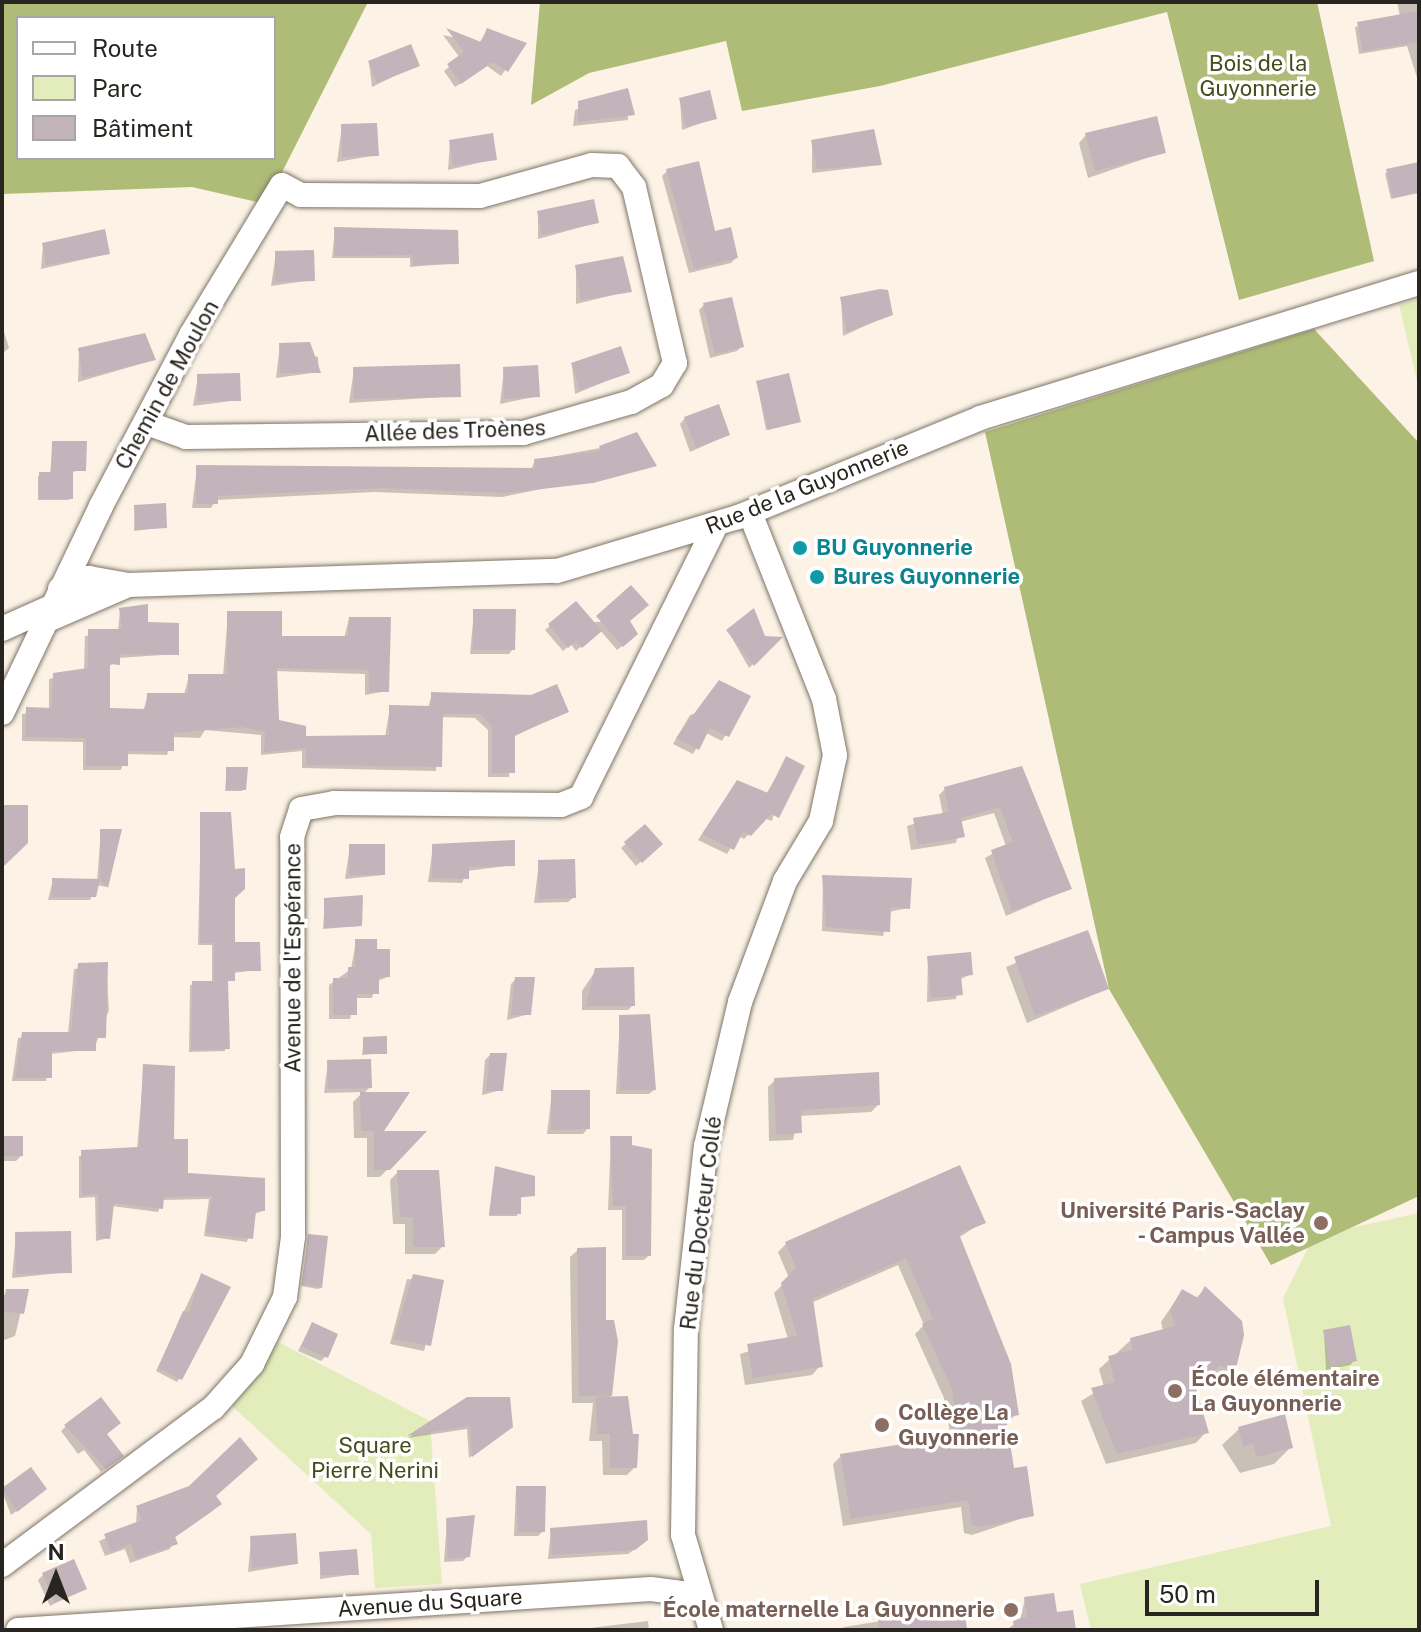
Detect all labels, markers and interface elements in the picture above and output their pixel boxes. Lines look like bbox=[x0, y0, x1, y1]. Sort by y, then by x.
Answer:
legend bbox=[16, 16, 276, 160]
text: Route bbox=[92, 34, 158, 62]
park label: Bois de la Guyonnerie bbox=[1199, 50, 1317, 102]
text: Parc bbox=[92, 74, 143, 102]
text: Bâtiment bbox=[92, 114, 193, 142]
street label: Chemin de Moulon bbox=[109, 296, 225, 474]
street label: Allée des Troènes bbox=[363, 415, 547, 447]
street label: Rue de la Guyonnerie bbox=[701, 434, 913, 540]
place label: BU Guyonnerie bbox=[816, 535, 973, 561]
marker: BU Guyonnerie bbox=[791, 539, 809, 557]
place label: Bures Guyonnerie bbox=[833, 564, 1020, 590]
marker: Bures Guyonnerie bbox=[808, 568, 826, 586]
street label: Avenue de l'Espérance bbox=[280, 843, 306, 1073]
street label: Rue du Docteur Collé bbox=[675, 1114, 727, 1332]
place label: Université Paris-Saclay - Campus Vallée bbox=[1060, 1197, 1305, 1248]
marker: Université Paris-Saclay - Campus Vallée bbox=[1312, 1214, 1330, 1232]
place label: École élémentaire La Guyonnerie bbox=[1191, 1365, 1380, 1416]
marker: École élémentaire La Guyonnerie bbox=[1166, 1382, 1184, 1400]
place label: Collège La Guyonnerie bbox=[898, 1399, 1019, 1450]
marker: Collège La Guyonnerie bbox=[873, 1416, 891, 1434]
park label: Square Pierre Nerini bbox=[311, 1432, 439, 1484]
north arrow bbox=[16, 1536, 96, 1616]
text: N bbox=[47, 1539, 65, 1565]
scale bar bbox=[1149, 1564, 1323, 1614]
text: 50 m bbox=[1159, 1580, 1216, 1608]
street label: Avenue du Square bbox=[336, 1583, 524, 1623]
place label: École maternelle La Guyonnerie bbox=[662, 1597, 995, 1623]
marker: École maternelle La Guyonnerie bbox=[1002, 1601, 1020, 1619]

